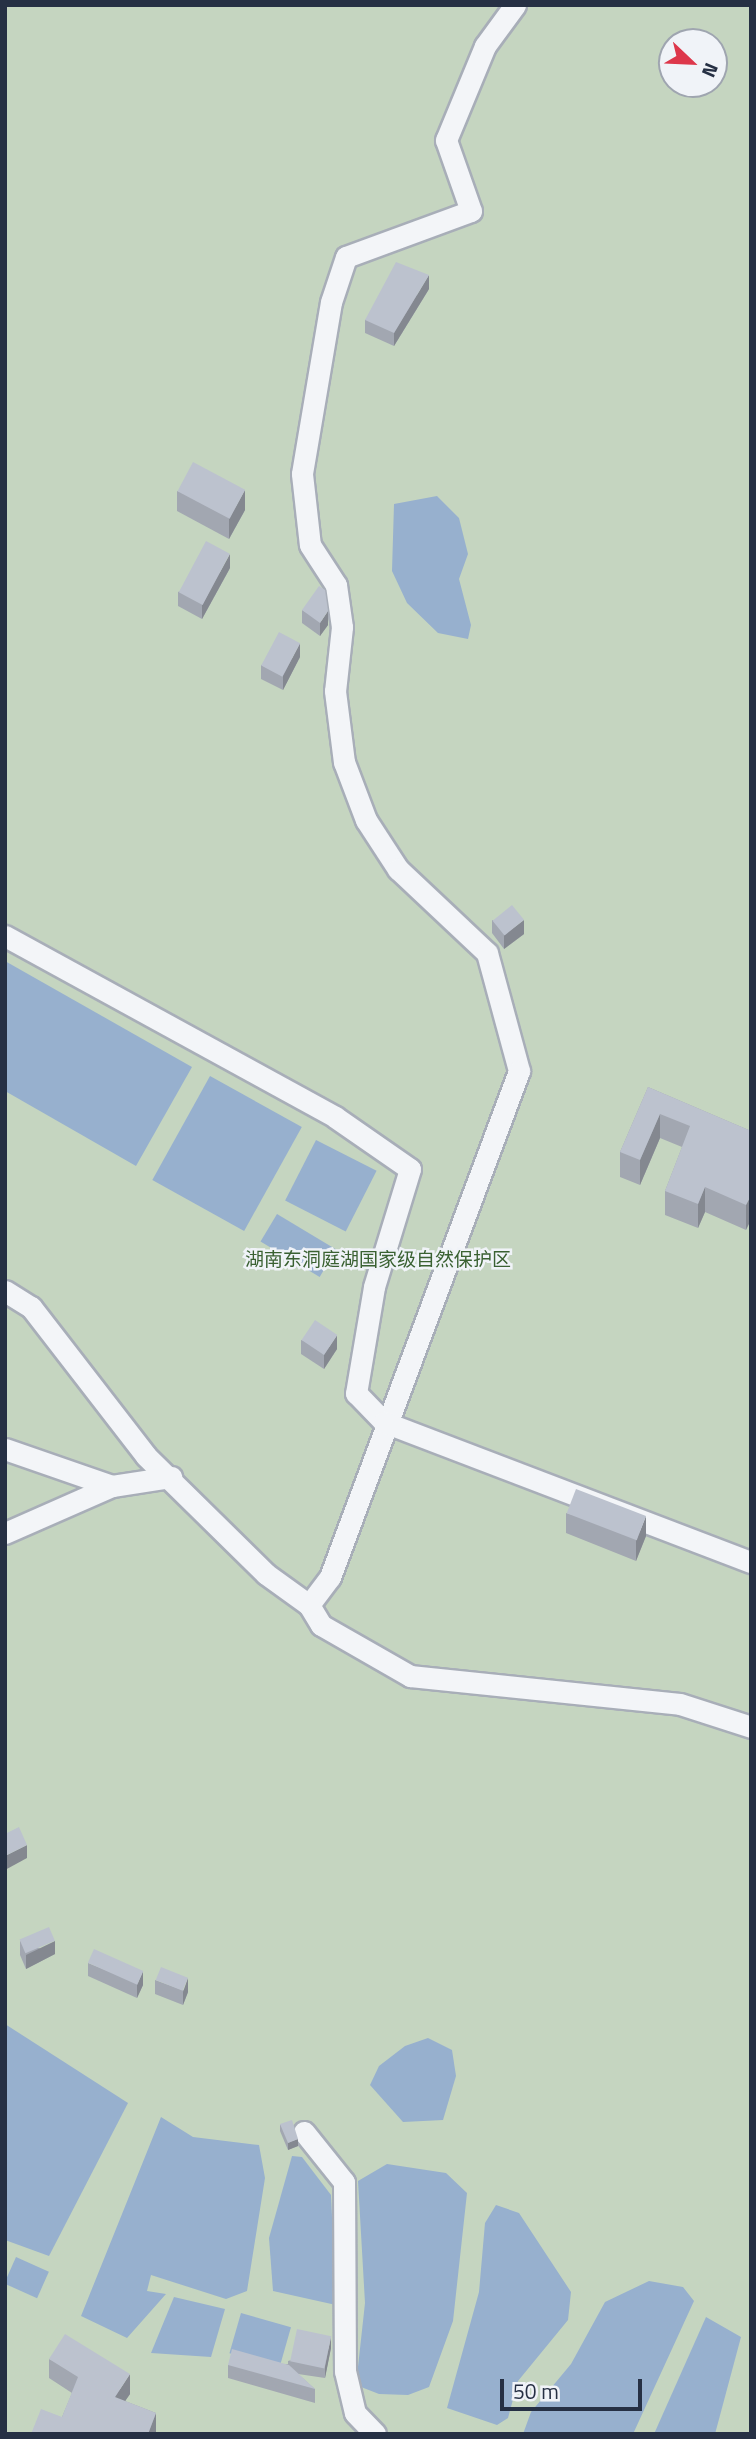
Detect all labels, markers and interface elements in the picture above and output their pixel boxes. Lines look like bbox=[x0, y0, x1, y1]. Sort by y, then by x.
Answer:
north arrow bbox=[658, 28, 728, 98]
text: N bbox=[695, 59, 727, 82]
park label: 湖南东洞庭湖国家级自然保护区 bbox=[245, 1248, 511, 1270]
scale bar bbox=[504, 2366, 646, 2410]
text: 50 m bbox=[513, 2375, 559, 2407]

